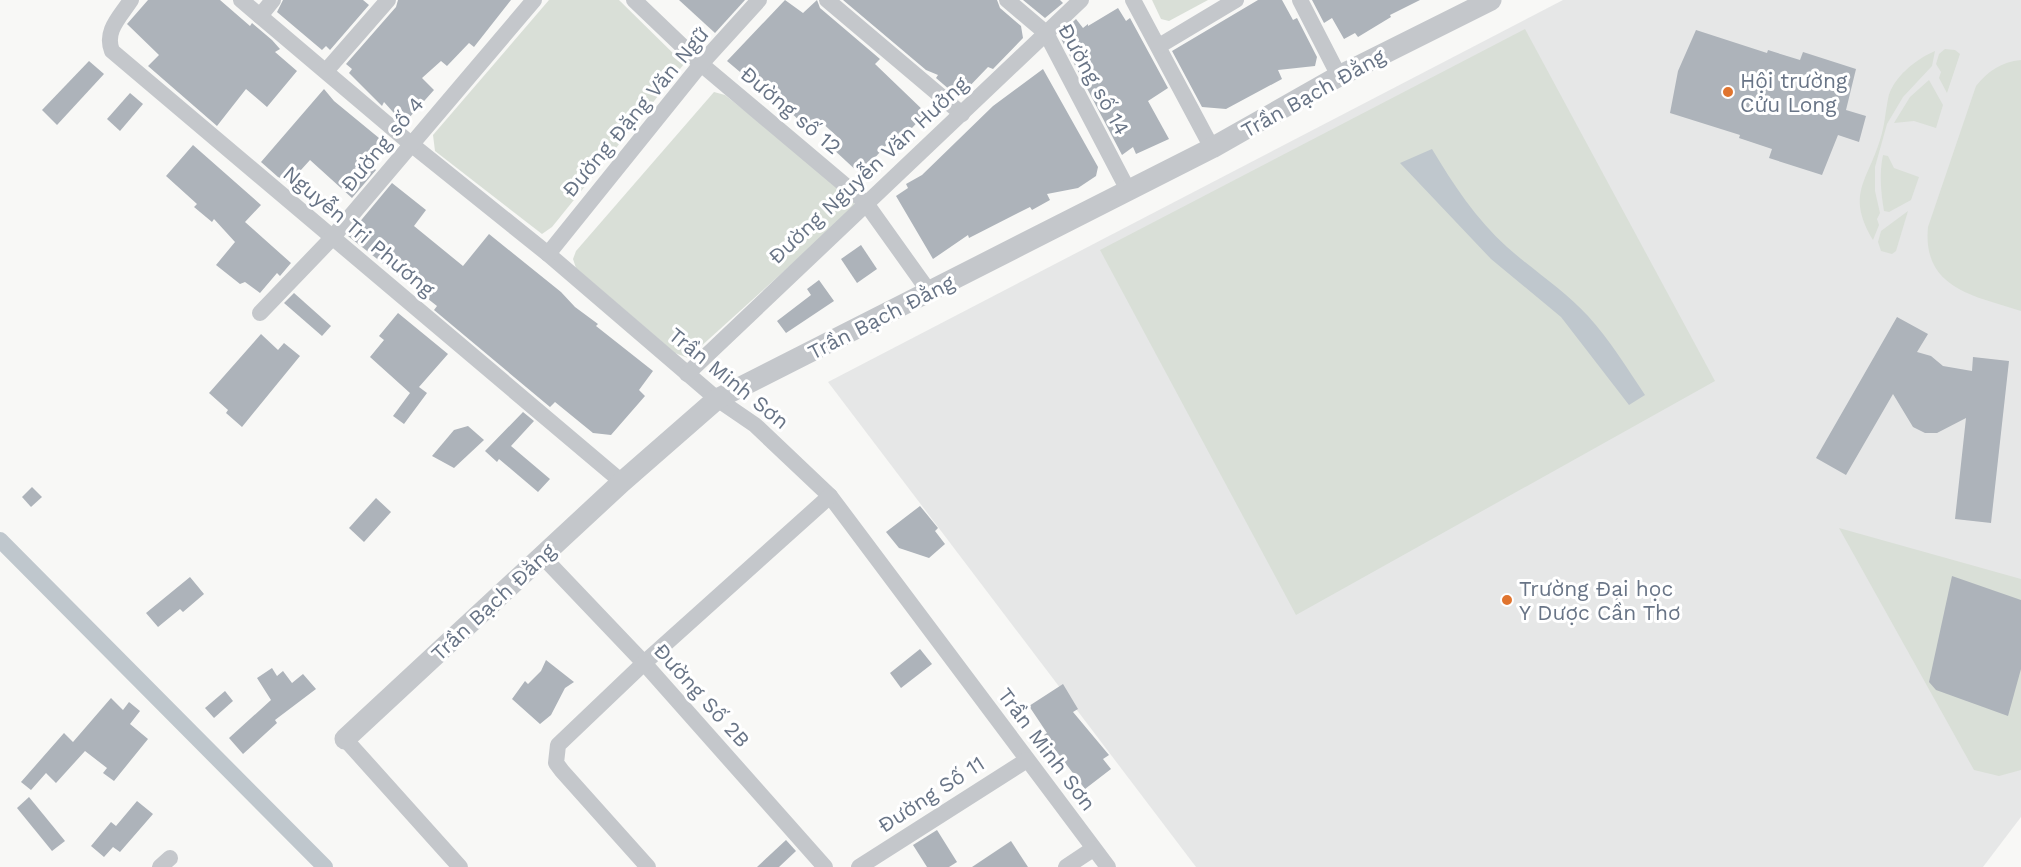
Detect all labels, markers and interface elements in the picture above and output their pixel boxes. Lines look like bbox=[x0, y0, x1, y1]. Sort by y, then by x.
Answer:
street label: Đường số 14 bbox=[1053, 19, 1135, 139]
street label: Đường Đặng Văn Ngữ bbox=[557, 21, 714, 202]
street label: Trần Bạch Đằng bbox=[1237, 43, 1390, 143]
street label: Đường số 12 bbox=[736, 61, 846, 159]
place label: Hội trường Cửu Long bbox=[1740, 68, 1848, 117]
street label: Đường Nguyễn Văn Hưởng bbox=[763, 70, 973, 269]
marker: Hội trường Cửu Long bbox=[1721, 85, 1735, 99]
street label: Đường số 4 bbox=[335, 92, 429, 196]
street label: Nguyễn Tri Phương bbox=[278, 160, 440, 302]
street label: Trần Bạch Đằng bbox=[804, 269, 959, 365]
street label: Trần Minh Sơn bbox=[664, 322, 794, 434]
street label: Trần Bạch Đằng bbox=[426, 538, 561, 666]
place label: Trường Đại học Y Dược Cần Thơ bbox=[1519, 576, 1681, 625]
marker: Trường Đại học Y Dược Cần Thơ bbox=[1500, 593, 1514, 607]
street label: Đường Số 2B bbox=[649, 638, 755, 752]
street label: Trần Minh Sơn bbox=[993, 683, 1101, 815]
street label: Đường Số 11 bbox=[873, 750, 989, 838]

